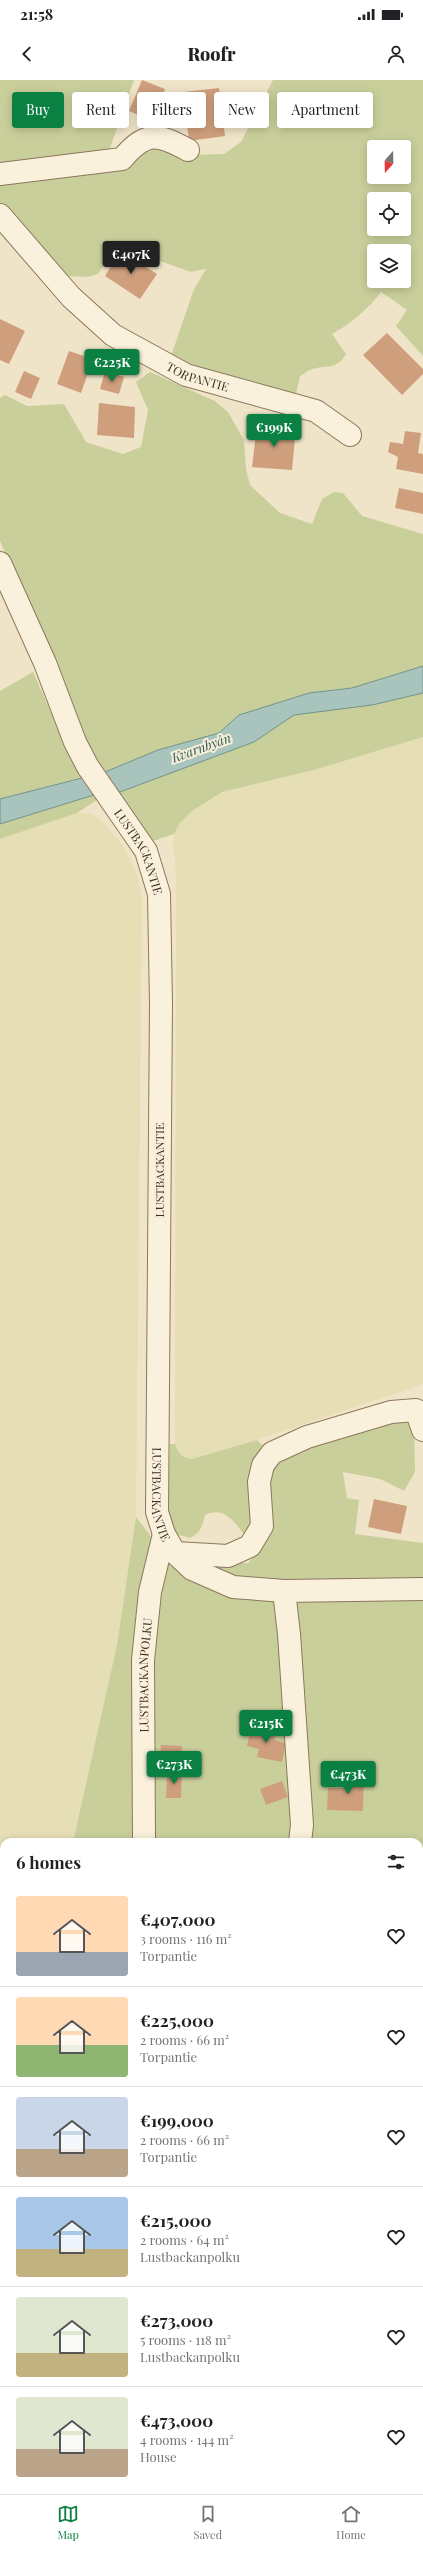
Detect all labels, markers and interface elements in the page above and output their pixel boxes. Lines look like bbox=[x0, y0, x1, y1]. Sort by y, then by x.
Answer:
text: 21:58 bbox=[20, 4, 53, 24]
text: Roofr bbox=[187, 42, 236, 66]
icon: back bbox=[16, 43, 38, 65]
icon: person bbox=[385, 43, 407, 65]
chip: Buy bbox=[12, 92, 64, 128]
chip: Rent bbox=[72, 92, 129, 128]
chip: Filters bbox=[137, 92, 206, 128]
chip: New bbox=[214, 92, 269, 128]
chip: Apartment bbox=[277, 92, 373, 128]
north arrow bbox=[367, 140, 411, 184]
map controls bbox=[367, 140, 411, 288]
button: locate bbox=[367, 192, 411, 236]
pin: €407K bbox=[103, 241, 159, 275]
button: layers bbox=[367, 244, 411, 288]
text: €407K bbox=[112, 245, 150, 262]
pin: €225K bbox=[84, 349, 140, 383]
text: €225K bbox=[93, 353, 131, 370]
street label: TORPANTIE bbox=[164, 358, 231, 395]
pin: €199K bbox=[246, 414, 302, 448]
text: €199K bbox=[256, 418, 292, 435]
water label: Kvarnbyån bbox=[168, 728, 233, 766]
street label: LUSTBACKANTIE bbox=[111, 805, 167, 896]
street label: LUSTBACKANTIE bbox=[151, 1123, 167, 1217]
street label: LUSTBACKANTIE bbox=[149, 1447, 174, 1544]
street label: LUSTBACKANPOLKU bbox=[135, 1617, 155, 1733]
pin: €215K bbox=[238, 1710, 294, 1744]
text: €215K bbox=[248, 1714, 284, 1731]
pin: €273K bbox=[146, 1751, 202, 1785]
text: €273K bbox=[156, 1755, 192, 1772]
pin: €473K bbox=[320, 1761, 376, 1795]
text: €473K bbox=[330, 1765, 366, 1782]
text: 6 homes bbox=[16, 1851, 81, 1873]
icon: filters bbox=[385, 1851, 407, 1873]
text: €407,000 bbox=[140, 1908, 215, 1930]
icon: home bbox=[48, 1912, 96, 1960]
icon: heart bbox=[385, 1925, 407, 1947]
text: 3 rooms · 116 m² bbox=[140, 1930, 232, 1947]
text: Torpantie bbox=[140, 1947, 197, 1964]
text: €225,000 bbox=[140, 2009, 214, 2031]
icon: home bbox=[48, 2013, 96, 2061]
icon: heart bbox=[385, 2026, 407, 2048]
text: 2 rooms · 66 m² bbox=[140, 2031, 229, 2048]
text: Torpantie bbox=[140, 2048, 197, 2065]
text: €199,000 bbox=[140, 2109, 214, 2131]
icon: home bbox=[48, 2113, 96, 2161]
icon: heart bbox=[385, 2126, 407, 2148]
text: 2 rooms · 66 m² bbox=[140, 2131, 229, 2148]
text: Torpantie bbox=[140, 2148, 197, 2165]
text: €215,000 bbox=[140, 2209, 211, 2231]
icon: home bbox=[48, 2213, 96, 2261]
icon: heart bbox=[385, 2226, 407, 2248]
text: 2 rooms · 64 m² bbox=[140, 2231, 229, 2248]
text: Lustbackanpolku bbox=[140, 2248, 240, 2265]
text: €273,000 bbox=[140, 2309, 213, 2331]
icon: home bbox=[48, 2313, 96, 2361]
icon: heart bbox=[385, 2326, 407, 2348]
text: 5 rooms · 118 m² bbox=[140, 2331, 231, 2348]
text: Lustbackanpolku bbox=[140, 2348, 240, 2365]
text: €473,000 bbox=[140, 2409, 213, 2431]
icon: home bbox=[48, 2413, 96, 2461]
icon: heart bbox=[385, 2426, 407, 2448]
text: 4 rooms · 144 m² bbox=[140, 2431, 234, 2448]
text: House bbox=[140, 2448, 177, 2465]
tab: Map bbox=[57, 2503, 79, 2542]
tab: Saved bbox=[193, 2503, 222, 2542]
tab: Home bbox=[336, 2503, 366, 2542]

